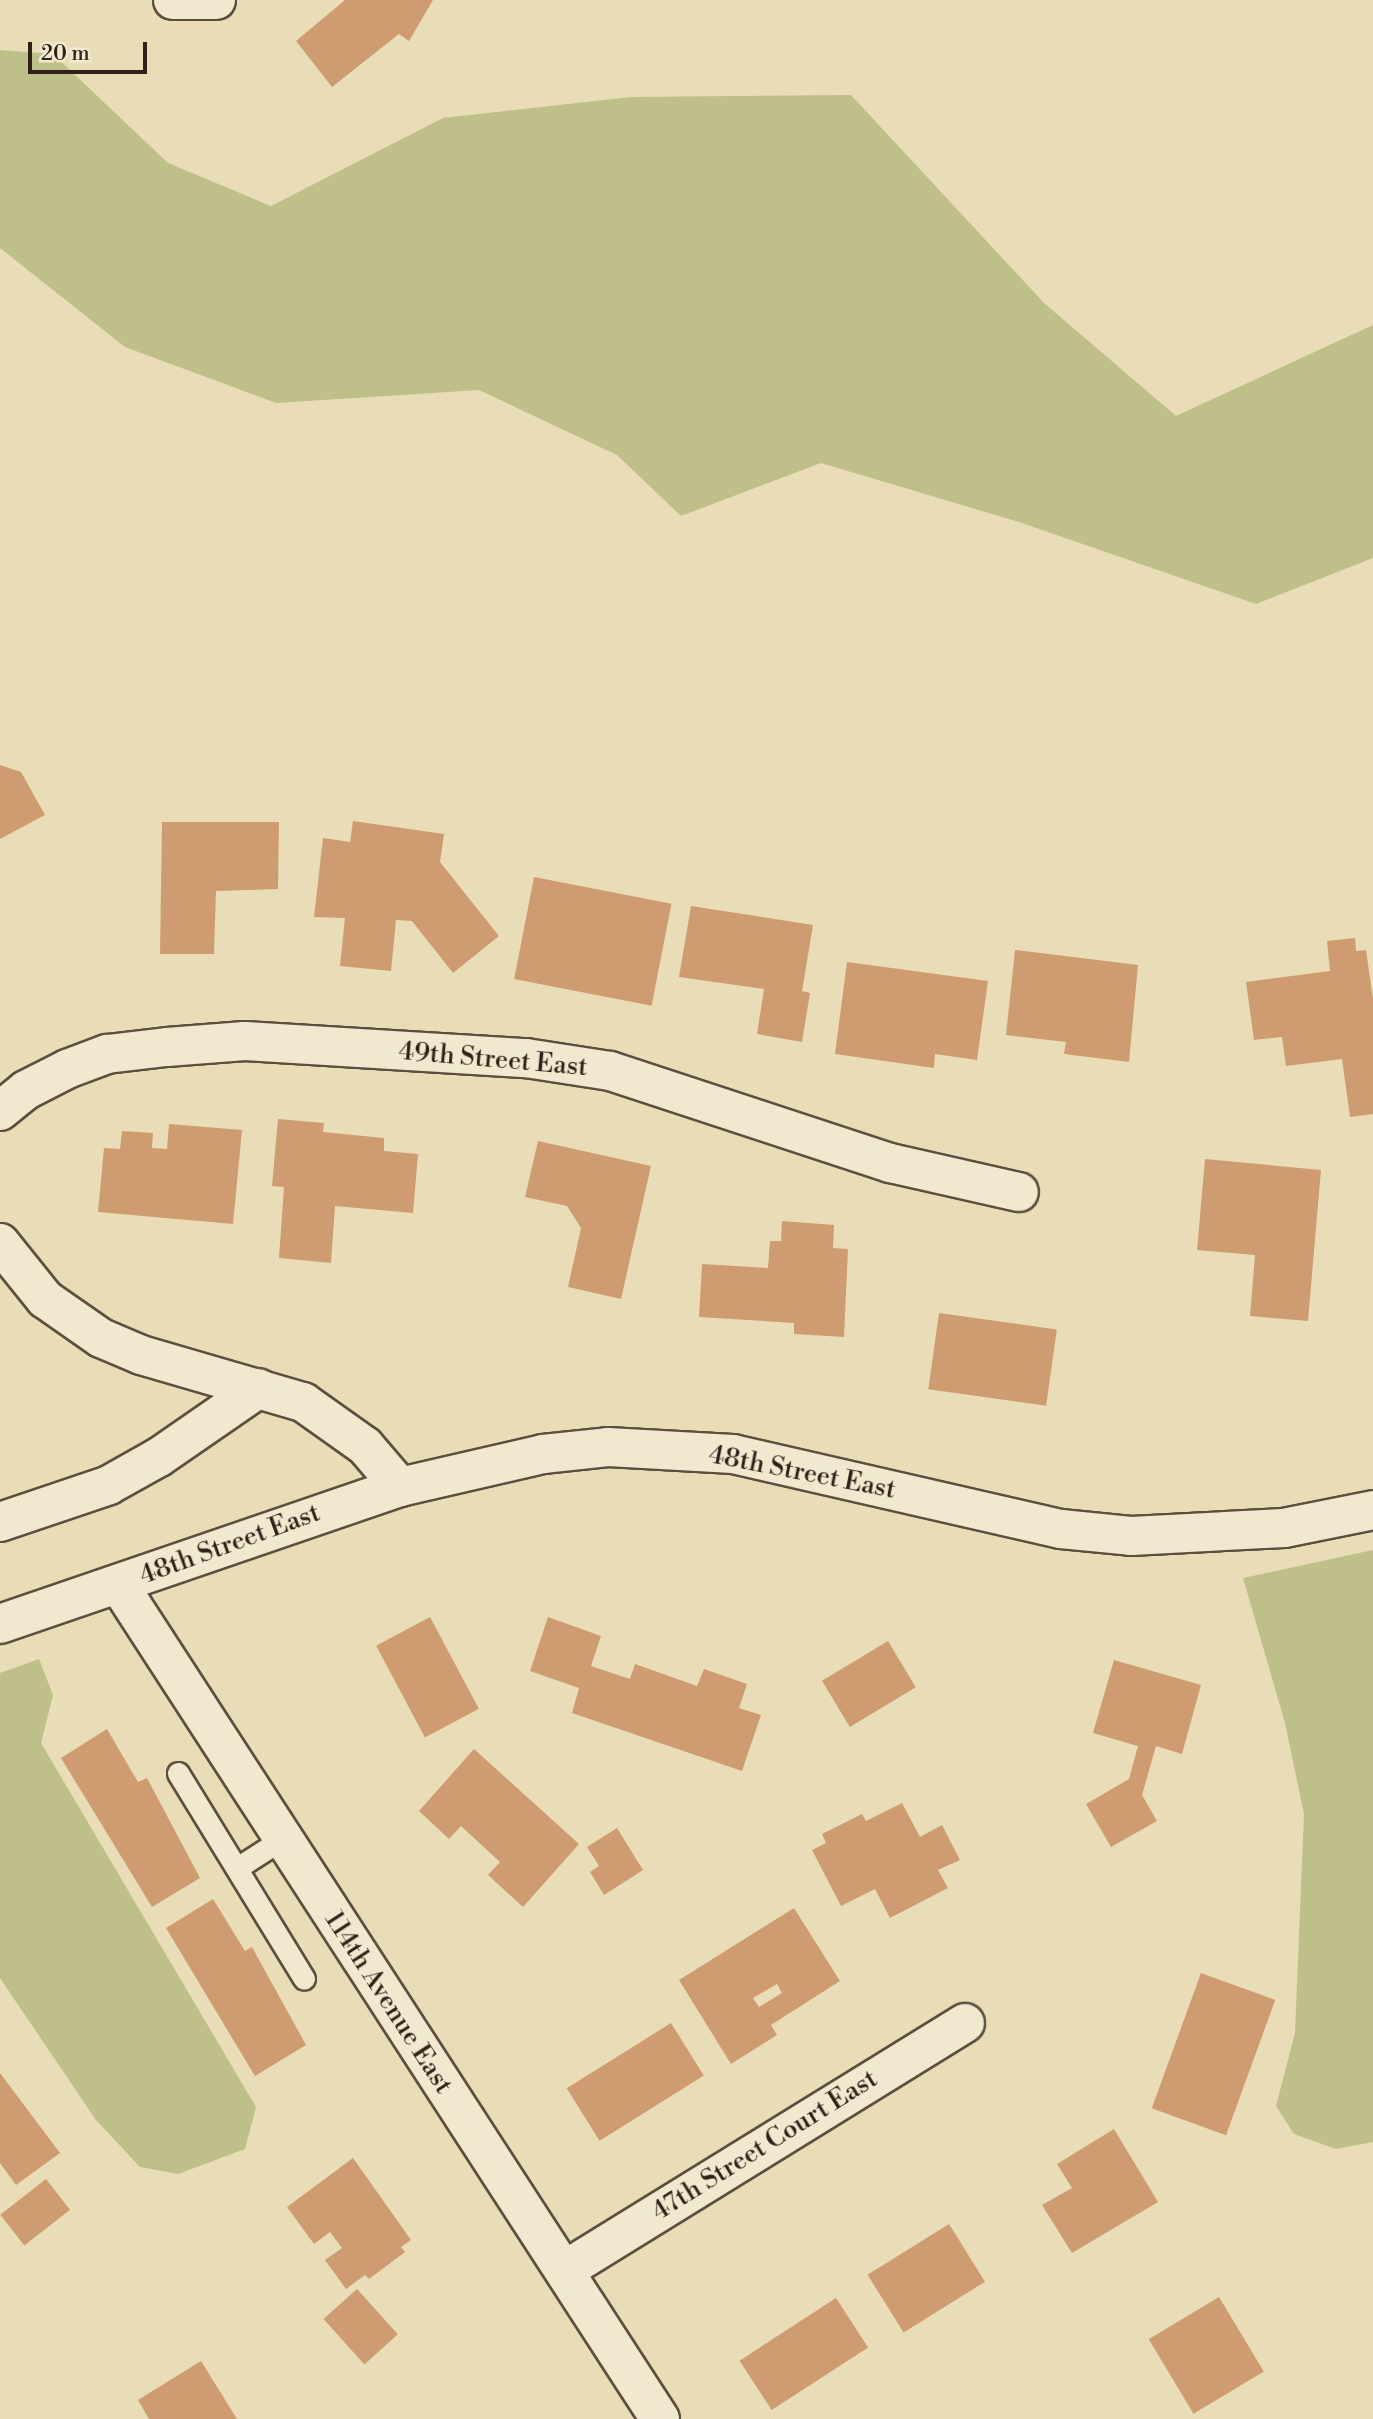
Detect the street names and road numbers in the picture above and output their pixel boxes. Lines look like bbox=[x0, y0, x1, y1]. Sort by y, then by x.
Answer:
street label: 49th Street East bbox=[397, 1036, 589, 1084]
street label: 48th Street East bbox=[706, 1440, 898, 1506]
street label: 48th Street East bbox=[136, 1498, 324, 1592]
street label: 114th Avenue East bbox=[317, 1906, 459, 2100]
street label: 47th Street Court East bbox=[647, 2064, 883, 2228]

